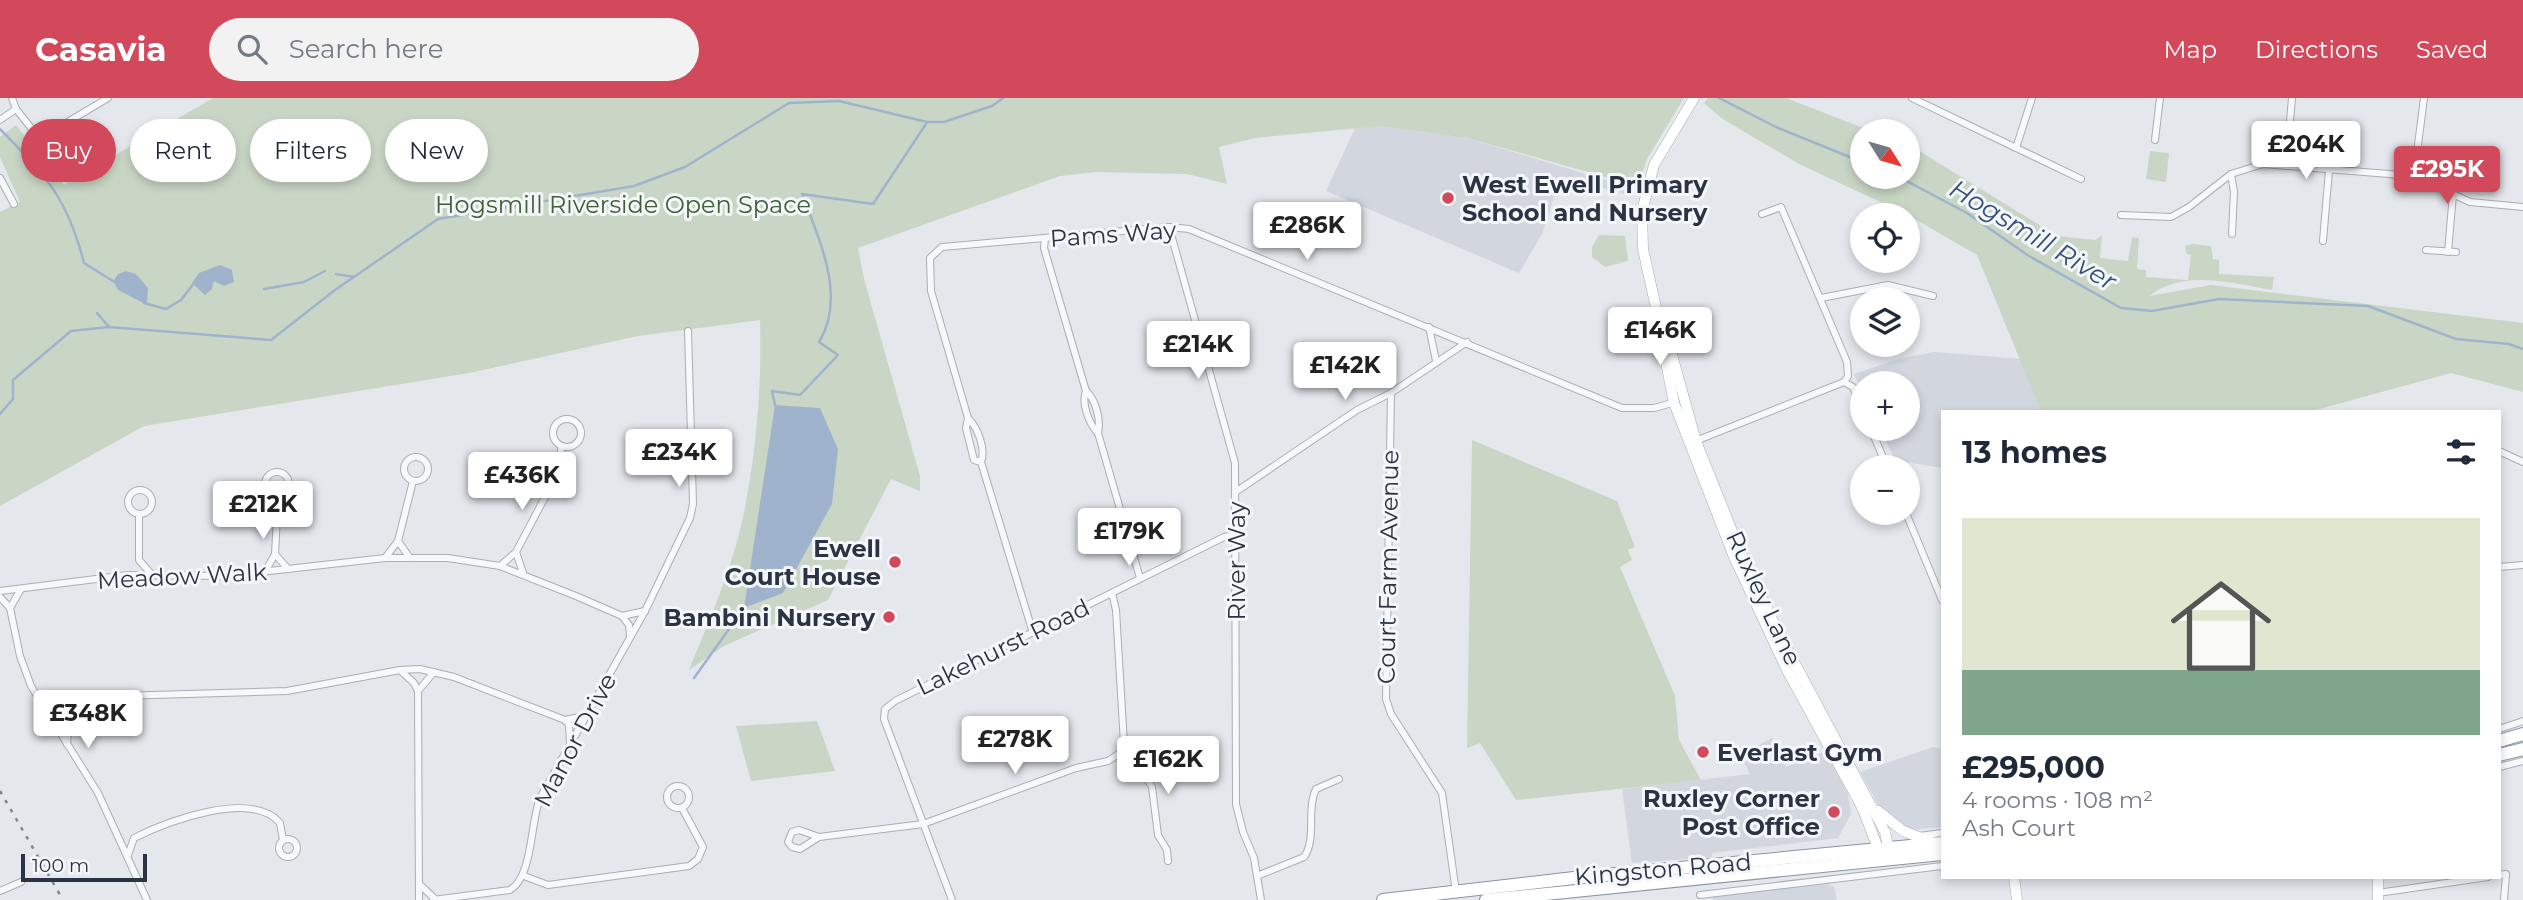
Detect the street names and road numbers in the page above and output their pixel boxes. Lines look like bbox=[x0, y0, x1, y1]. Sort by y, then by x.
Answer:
street label: Pams Way bbox=[1049, 215, 1177, 253]
street label: Court Farm Avenue bbox=[1371, 450, 1405, 684]
street label: River Way bbox=[1222, 502, 1251, 620]
street label: Ruxley Lane bbox=[1720, 526, 1808, 670]
street label: Meadow Walk bbox=[96, 557, 268, 595]
street label: Lakehurst Road bbox=[912, 593, 1094, 701]
street label: Manor Drive bbox=[528, 668, 622, 812]
street label: Kingston Road bbox=[1573, 847, 1753, 891]

